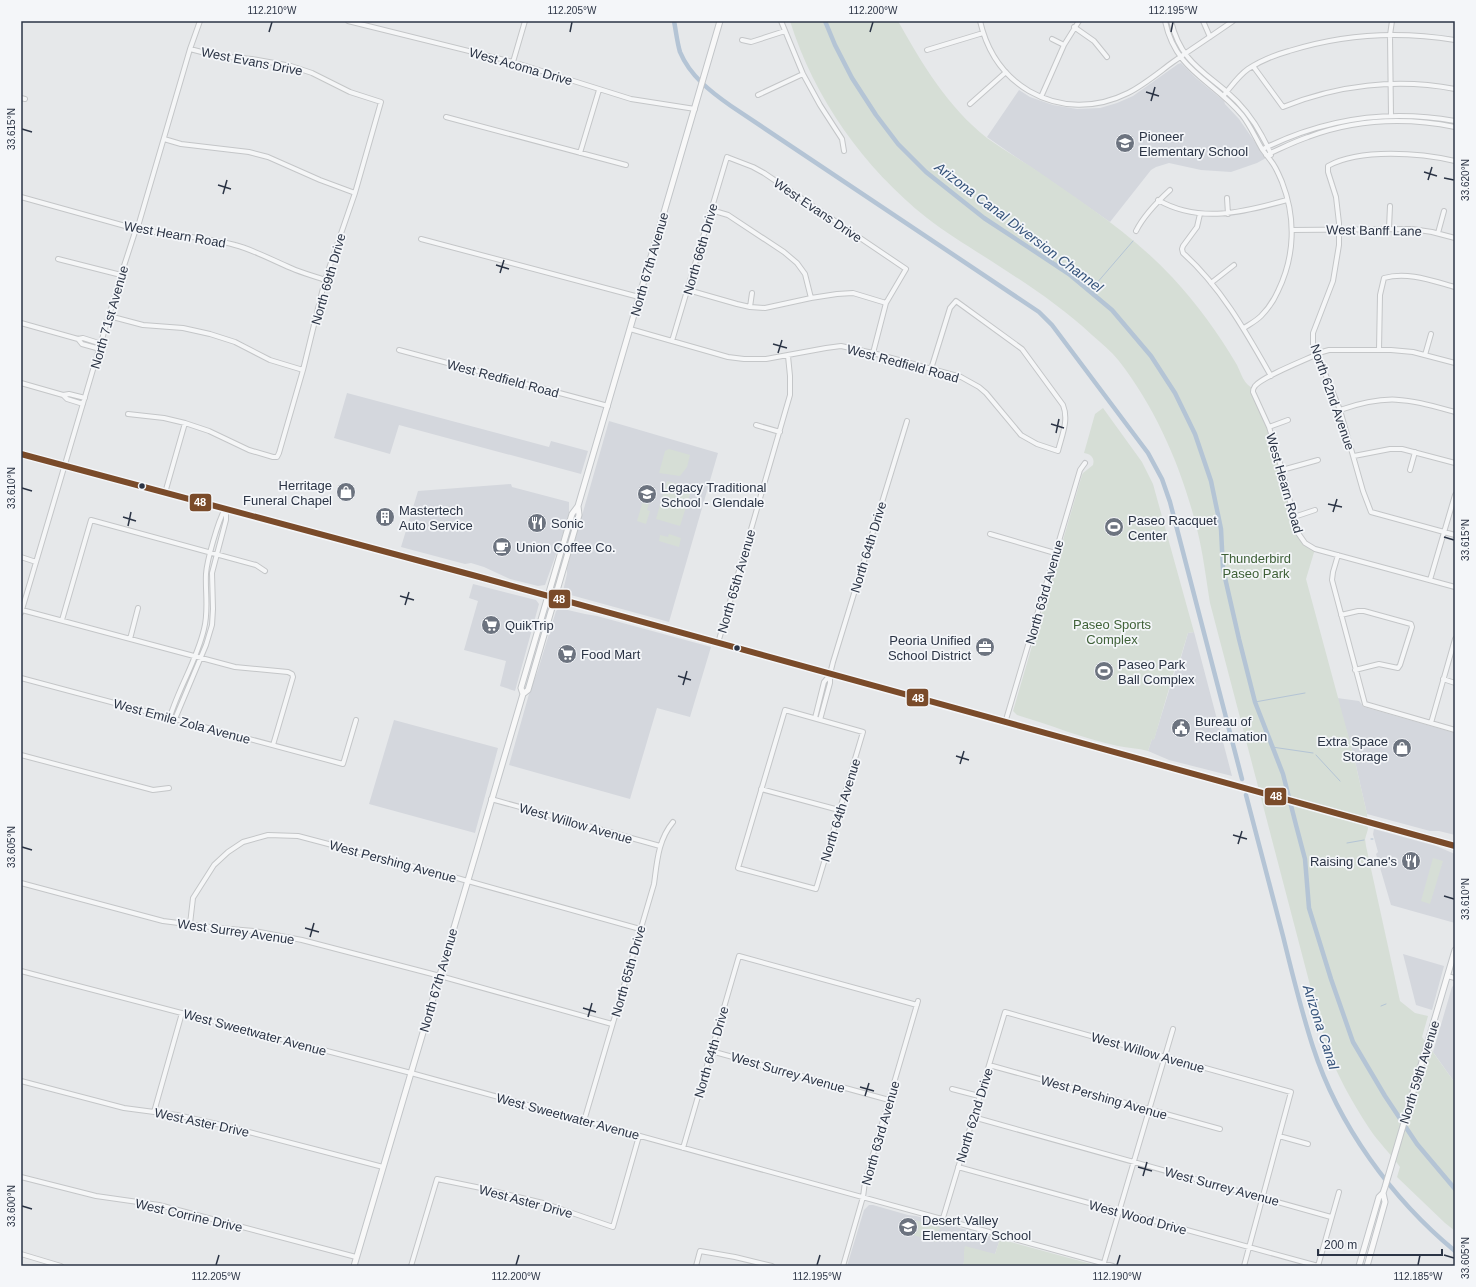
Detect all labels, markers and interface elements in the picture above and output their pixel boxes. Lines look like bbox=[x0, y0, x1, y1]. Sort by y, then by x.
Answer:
text: 112.210°W bbox=[248, 5, 297, 16]
text: 112.205°W bbox=[548, 5, 597, 16]
text: 112.200°W bbox=[849, 5, 898, 16]
text: 112.195°W bbox=[1149, 5, 1198, 16]
street label: West Evans Drive bbox=[200, 44, 304, 79]
street label: West Acoma Drive bbox=[468, 45, 574, 88]
text: 33.615°N bbox=[6, 108, 17, 150]
place label: Pioneer Elementary School bbox=[1139, 129, 1248, 159]
school or university icon: Pioneer Elementary School bbox=[1114, 132, 1136, 154]
water label: Arizona Canal Diversion Channel bbox=[931, 158, 1107, 296]
text: 33.620°N bbox=[1460, 159, 1471, 201]
street label: West Evans Drive bbox=[771, 175, 865, 245]
street label: North 66th Drive bbox=[680, 202, 721, 297]
street label: North 67th Avenue bbox=[627, 210, 671, 318]
street label: West Hearn Road bbox=[123, 218, 227, 251]
street label: West Banff Lane bbox=[1326, 222, 1422, 239]
street label: North 69th Drive bbox=[308, 232, 349, 327]
street label: North 71st Avenue bbox=[88, 264, 131, 371]
street label: West Redfield Road bbox=[845, 341, 961, 386]
street label: North 62nd Avenue bbox=[1307, 342, 1358, 452]
street label: West Redfield Road bbox=[445, 356, 561, 401]
street label: West Hearn Road bbox=[1263, 432, 1306, 535]
text: 33.610°N bbox=[6, 467, 17, 509]
place label: Herritage Funeral Chapel bbox=[243, 478, 332, 508]
place label: Legacy Traditional School - Glendale bbox=[661, 480, 767, 510]
unlabelled marker bbox=[137, 481, 147, 491]
shop icon: Herritage Funeral Chapel bbox=[335, 481, 357, 503]
school or university icon: Legacy Traditional School - Glendale bbox=[636, 483, 658, 505]
line badge: 48 bbox=[189, 493, 212, 512]
text: 48 bbox=[194, 496, 206, 508]
street label: North 64th Drive bbox=[847, 500, 889, 595]
place label: Mastertech Auto Service bbox=[399, 503, 473, 533]
building icon: Mastertech Auto Service bbox=[374, 506, 396, 528]
restaurant icon: Sonic bbox=[526, 512, 548, 534]
place label: Paseo Racquet Center bbox=[1128, 513, 1217, 543]
place label: Sonic bbox=[551, 516, 584, 531]
sports icon: Paseo Racquet Center bbox=[1103, 516, 1125, 538]
text: 33.615°N bbox=[1460, 519, 1471, 561]
street label: North 65th Avenue bbox=[714, 527, 758, 635]
cafe icon: Union Coffee Co. bbox=[491, 536, 513, 558]
street label: North 63rd Avenue bbox=[1022, 538, 1067, 646]
place label: Union Coffee Co. bbox=[516, 540, 616, 555]
park label: Thunderbird Paseo Park bbox=[1221, 551, 1291, 581]
line badge: 48 bbox=[548, 589, 571, 609]
text: 48 bbox=[553, 593, 565, 605]
supermarket icon: QuikTrip bbox=[480, 614, 502, 636]
park label: Paseo Sports Complex bbox=[1073, 617, 1152, 647]
place label: QuikTrip bbox=[505, 618, 554, 633]
place label: Peoria Unified School District bbox=[888, 633, 971, 663]
office icon: Peoria Unified School District bbox=[974, 636, 996, 658]
supermarket icon: Food Mart bbox=[556, 643, 578, 665]
unlabelled marker bbox=[732, 643, 742, 653]
place label: Food Mart bbox=[581, 647, 641, 662]
place label: Paseo Park Ball Complex bbox=[1118, 657, 1195, 687]
sports icon: Paseo Park Ball Complex bbox=[1093, 660, 1115, 682]
line badge: 48 bbox=[906, 688, 929, 707]
text: 48 bbox=[912, 692, 924, 704]
street label: West Emile Zola Avenue bbox=[112, 696, 252, 747]
place label: Bureau of Reclamation bbox=[1195, 714, 1267, 744]
public building icon: Bureau of Reclamation bbox=[1170, 717, 1192, 739]
place label: Extra Space Storage bbox=[1317, 734, 1388, 764]
shop icon: Extra Space Storage bbox=[1391, 737, 1413, 759]
street label: North 64th Avenue bbox=[818, 757, 863, 864]
line badge: 48 bbox=[1264, 787, 1287, 806]
text: 48 bbox=[1270, 790, 1282, 802]
street label: West Willow Avenue bbox=[517, 800, 634, 847]
text: 33.605°N bbox=[6, 826, 17, 868]
street label: West Pershing Avenue bbox=[328, 837, 458, 886]
restaurant icon: Raising Cane's bbox=[1400, 850, 1422, 872]
place label: Raising Cane's bbox=[1310, 854, 1397, 869]
text: 33.610°N bbox=[1460, 878, 1471, 920]
street label: West Surrey Avenue bbox=[176, 916, 295, 947]
street label: North 65th Drive bbox=[608, 924, 649, 1019]
street label: North 67th Avenue bbox=[416, 926, 460, 1034]
water label: Arizona Canal bbox=[1299, 982, 1342, 1072]
street label: North 64th Drive bbox=[691, 1005, 732, 1100]
street label: West Sweetwater Avenue bbox=[182, 1006, 328, 1059]
street label: North 59th Avenue bbox=[1397, 1019, 1442, 1126]
street label: West Willow Avenue bbox=[1089, 1029, 1206, 1076]
street label: West Surrey Avenue bbox=[729, 1049, 847, 1096]
street label: North 62nd Drive bbox=[953, 1066, 996, 1164]
street label: West Pershing Avenue bbox=[1039, 1072, 1169, 1123]
street label: North 63rd Avenue bbox=[858, 1079, 903, 1187]
street label: West Sweetwater Avenue bbox=[495, 1090, 641, 1143]
street label: West Aster Drive bbox=[153, 1105, 251, 1140]
street label: West Surrey Avenue bbox=[1163, 1164, 1281, 1209]
street label: West Aster Drive bbox=[477, 1182, 574, 1221]
text: 33.600°N bbox=[6, 1185, 17, 1227]
street label: West Corrine Drive bbox=[134, 1196, 244, 1235]
street label: West Wood Drive bbox=[1087, 1197, 1188, 1238]
place label: Desert Valley Elementary School bbox=[922, 1213, 1031, 1243]
school or university icon: Desert Valley Elementary School bbox=[897, 1216, 919, 1238]
scale bar bbox=[1318, 1231, 1442, 1257]
text: 33.605°N bbox=[1460, 1237, 1471, 1279]
text: 200 m bbox=[1324, 1238, 1357, 1252]
text: 112.205°W bbox=[192, 1271, 241, 1282]
text: 112.200°W bbox=[492, 1271, 541, 1282]
text: 112.195°W bbox=[793, 1271, 842, 1282]
text: 112.190°W bbox=[1093, 1271, 1142, 1282]
text: 112.185°W bbox=[1394, 1271, 1443, 1282]

